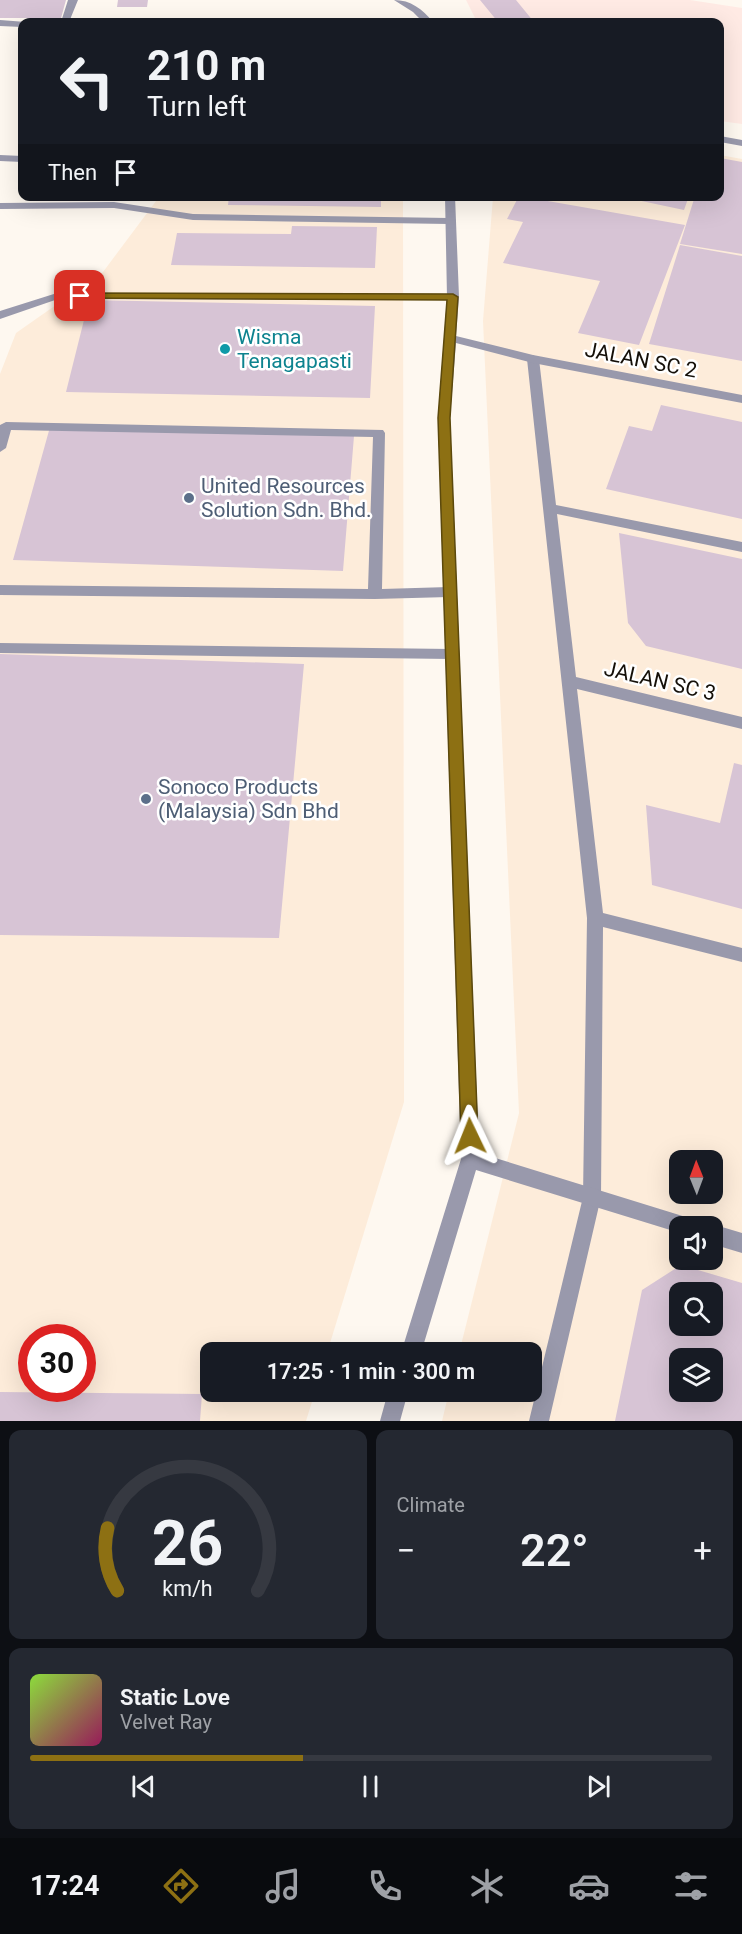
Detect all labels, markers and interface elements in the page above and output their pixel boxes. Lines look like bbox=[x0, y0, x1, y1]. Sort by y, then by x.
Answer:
text: 210 m bbox=[147, 41, 266, 90]
icon: left bbox=[48, 42, 126, 120]
text: Turn left bbox=[147, 91, 247, 123]
icon: arrive bbox=[109, 156, 142, 189]
text: Then bbox=[48, 160, 97, 185]
pin bbox=[54, 270, 105, 321]
icon: arrive bbox=[63, 279, 96, 312]
place label: Wisma Tenagapasti bbox=[237, 325, 352, 373]
street label: JALAN SC 2 bbox=[583, 337, 699, 383]
marker: Wisma Tenagapasti bbox=[218, 342, 232, 356]
place label: United Resources Solution Sdn. Bhd. bbox=[201, 474, 372, 522]
marker: United Resources Solution Sdn. Bhd. bbox=[182, 491, 196, 505]
street label: JALAN SC 3 bbox=[602, 657, 718, 705]
place label: Sonoco Products (Malaysia) Sdn Bhd bbox=[158, 775, 339, 823]
marker: Sonoco Products (Malaysia) Sdn Bhd bbox=[139, 792, 153, 806]
position arrow bbox=[438, 1104, 502, 1168]
north arrow bbox=[669, 1150, 723, 1204]
map controls bbox=[669, 1150, 723, 1402]
button: sound bbox=[669, 1216, 723, 1270]
button: search bbox=[669, 1282, 723, 1336]
speed limit sign: 30 bbox=[18, 1324, 96, 1402]
button: layers bbox=[669, 1348, 723, 1402]
text: 17:25 · 1 min · 300 m bbox=[267, 1359, 475, 1384]
text: Climate bbox=[397, 1493, 465, 1517]
text: 26 bbox=[152, 1507, 224, 1580]
text: 22° bbox=[520, 1524, 589, 1577]
text: − bbox=[397, 1531, 415, 1570]
text: + bbox=[693, 1531, 712, 1570]
text: km/h bbox=[163, 1577, 213, 1602]
text: Static Love bbox=[120, 1685, 230, 1710]
text: Velvet Ray bbox=[120, 1710, 212, 1734]
icon: previous bbox=[127, 1770, 160, 1803]
icon: pause bbox=[354, 1770, 387, 1803]
icon: next bbox=[582, 1770, 615, 1803]
icon: directions bbox=[160, 1865, 202, 1907]
icon: music bbox=[262, 1865, 304, 1907]
icon: phone bbox=[364, 1865, 406, 1907]
icon: climate bbox=[466, 1865, 508, 1907]
icon: car bbox=[568, 1865, 610, 1907]
icon: filters bbox=[670, 1865, 712, 1907]
text: 17:24 bbox=[30, 1870, 100, 1902]

